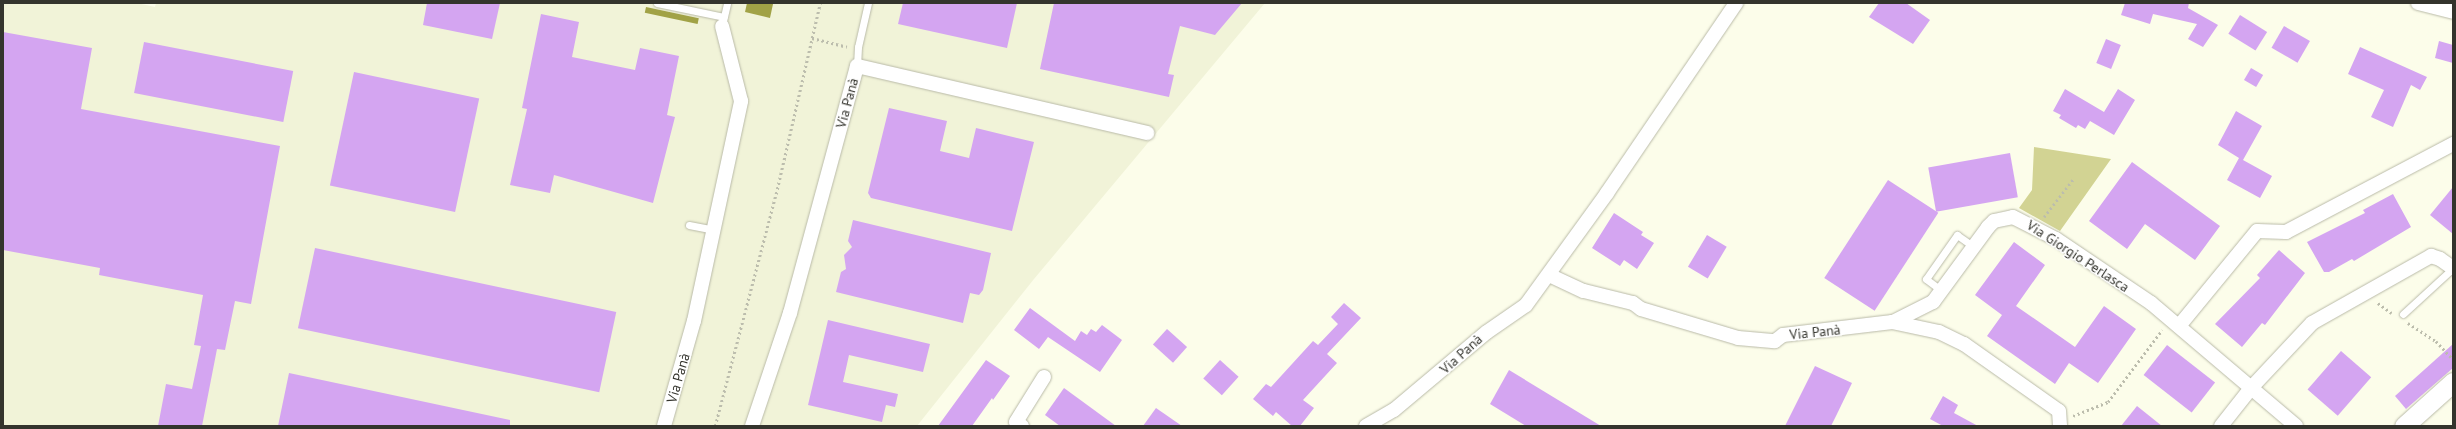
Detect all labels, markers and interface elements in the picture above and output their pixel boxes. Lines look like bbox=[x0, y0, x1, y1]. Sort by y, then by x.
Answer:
street label: Via Panà bbox=[832, 76, 862, 130]
street label: Via Giorgio Perlasca bbox=[2024, 217, 2132, 295]
street label: Via Panà bbox=[1789, 321, 1841, 343]
street label: Via Panà bbox=[1436, 331, 1486, 377]
street label: Via Panà bbox=[663, 351, 693, 405]

